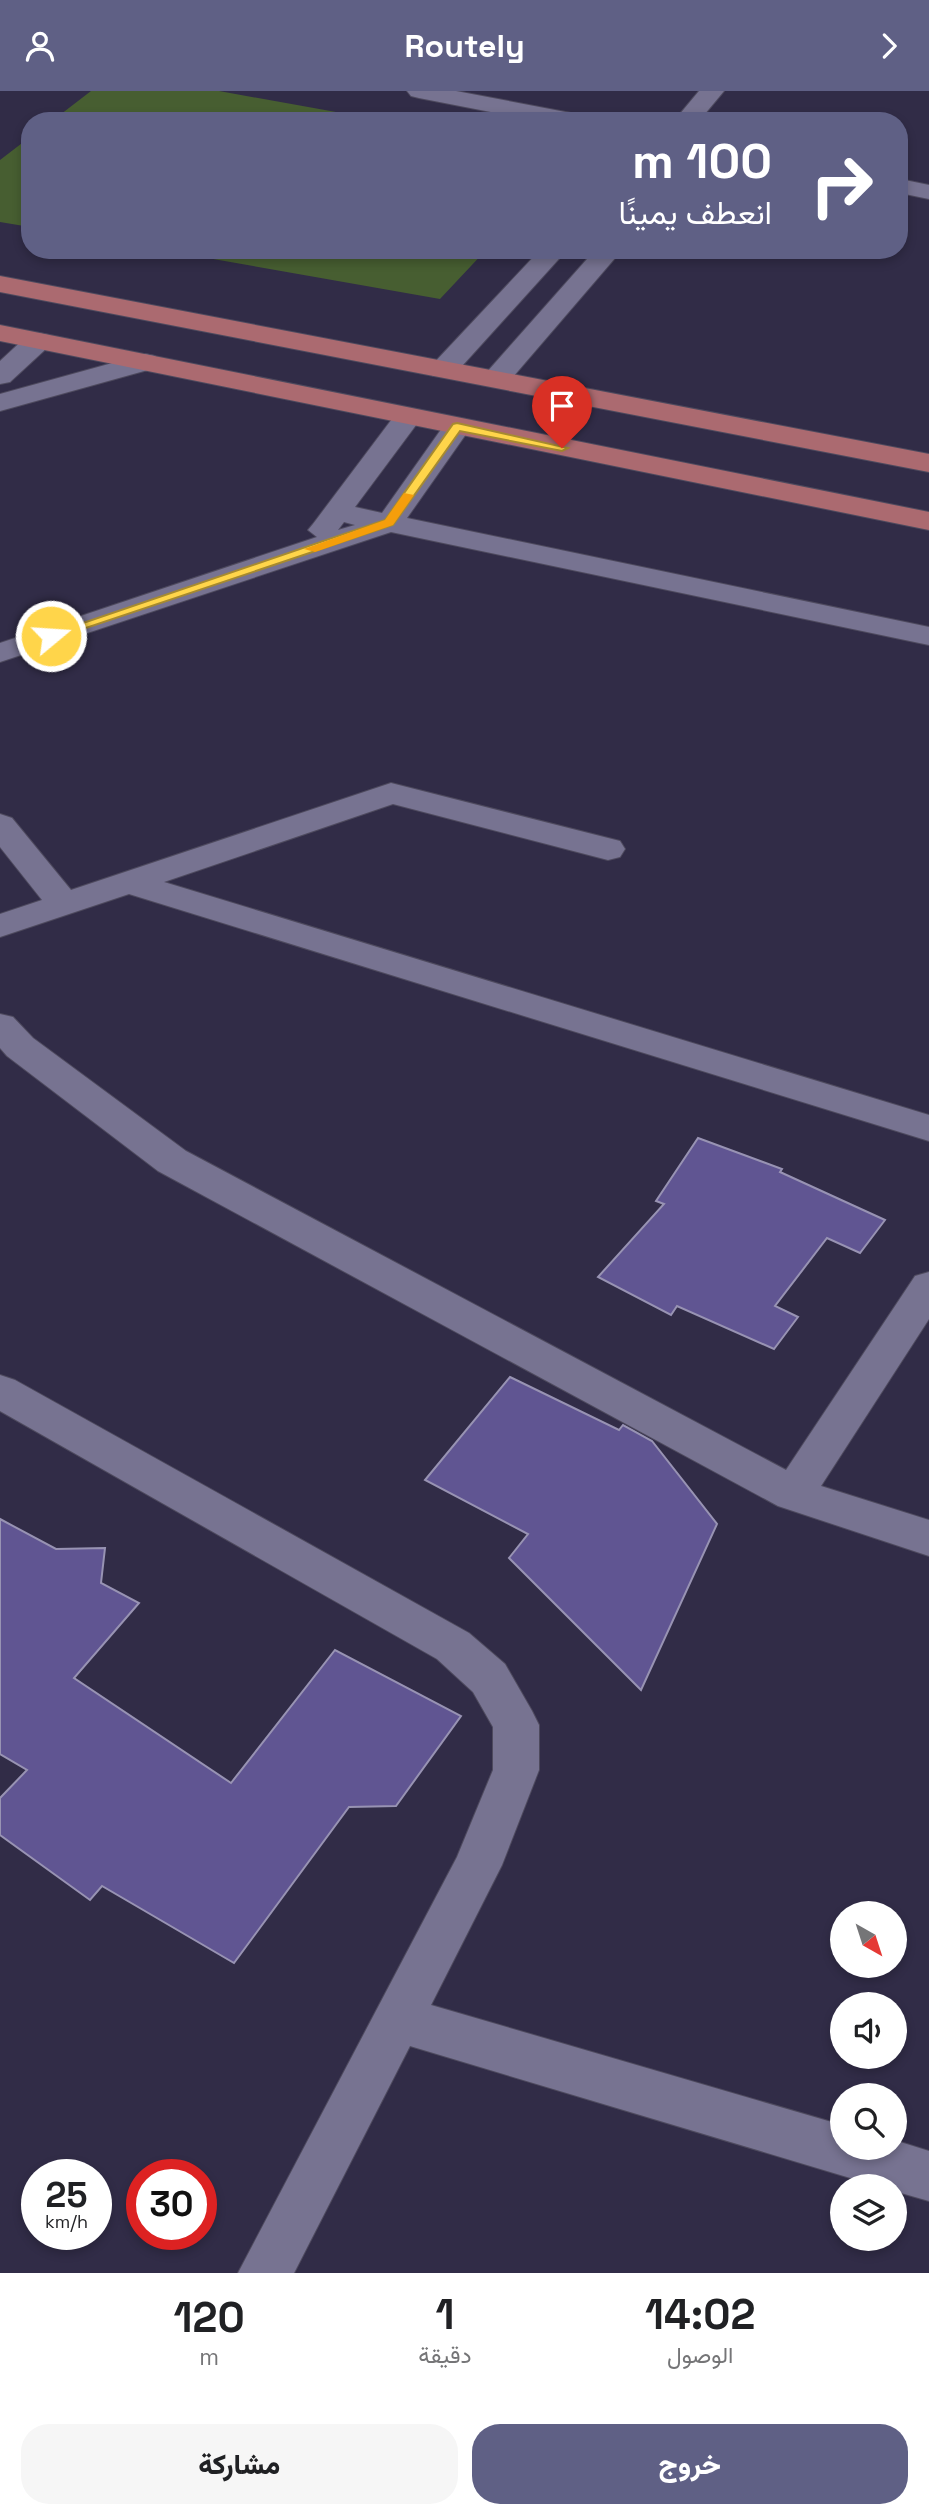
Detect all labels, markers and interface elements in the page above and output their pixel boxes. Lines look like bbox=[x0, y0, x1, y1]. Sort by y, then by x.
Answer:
text: Routely bbox=[404, 26, 525, 66]
icon: person bbox=[21, 27, 59, 65]
icon: forward bbox=[870, 27, 908, 65]
text: 100 m bbox=[632, 130, 772, 192]
icon: right bbox=[796, 140, 887, 231]
text: انعطف يمينًا bbox=[619, 193, 772, 233]
pin bbox=[532, 376, 592, 448]
icon: arrive bbox=[543, 387, 581, 425]
position arrow bbox=[14, 599, 88, 673]
north arrow bbox=[830, 1901, 906, 1977]
map controls bbox=[830, 1901, 907, 2251]
button: sound bbox=[830, 1992, 907, 2069]
button: search bbox=[830, 2083, 907, 2160]
speed limit sign: 30 bbox=[126, 2159, 217, 2250]
text: 25 bbox=[46, 2173, 87, 2217]
button: layers bbox=[830, 2174, 907, 2251]
text: km/h bbox=[45, 2210, 88, 2233]
text: 1 bbox=[435, 2288, 454, 2341]
text: 14:02 bbox=[645, 2288, 755, 2341]
text: 120 bbox=[174, 2291, 245, 2344]
text: دقيقة bbox=[418, 2340, 472, 2370]
text: الوصول bbox=[667, 2340, 733, 2370]
text: m bbox=[199, 2342, 219, 2372]
button: مشاركة bbox=[21, 2424, 458, 2504]
button: خروج bbox=[472, 2424, 908, 2504]

